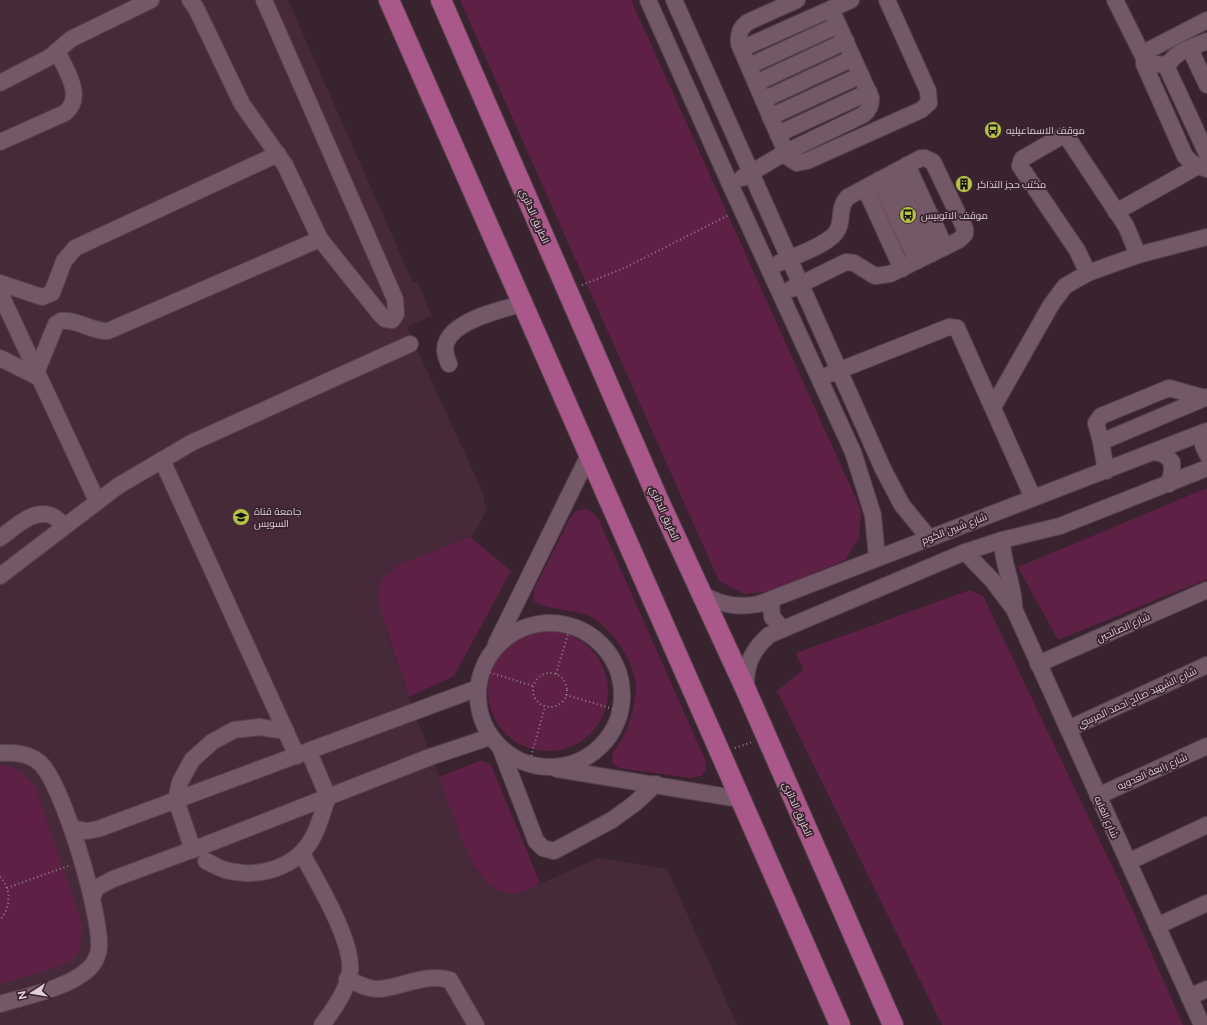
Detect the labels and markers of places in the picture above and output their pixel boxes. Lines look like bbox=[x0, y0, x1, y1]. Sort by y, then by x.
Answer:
bus stop icon: موقف الاسماعيليه bbox=[983, 120, 1003, 140]
place label: موقف الاسماعيليه bbox=[1006, 124, 1085, 136]
building icon: مكتب حجز التذاكر bbox=[954, 174, 974, 194]
place label: مكتب حجز التذاكر bbox=[976, 178, 1046, 190]
bus stop icon: موقف الاتوبيس bbox=[898, 205, 918, 225]
place label: موقف الاتوبيس bbox=[921, 209, 988, 222]
place label: جامعة قناة السويس bbox=[254, 505, 301, 530]
school or university icon: جامعة قناة السويس bbox=[231, 507, 251, 527]

